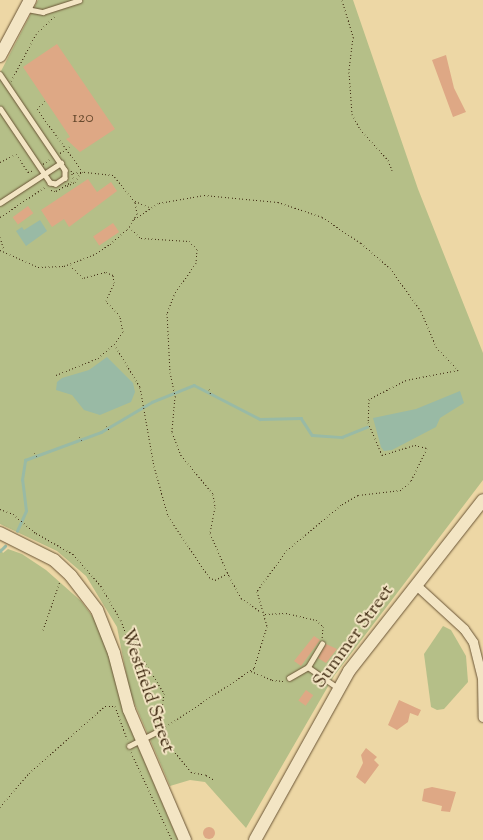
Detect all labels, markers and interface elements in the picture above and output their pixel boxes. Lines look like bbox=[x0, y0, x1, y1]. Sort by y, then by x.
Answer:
house number: 120 bbox=[72, 109, 94, 129]
street label: Summer Street bbox=[309, 581, 399, 693]
street label: Westfield Street bbox=[115, 626, 179, 756]

